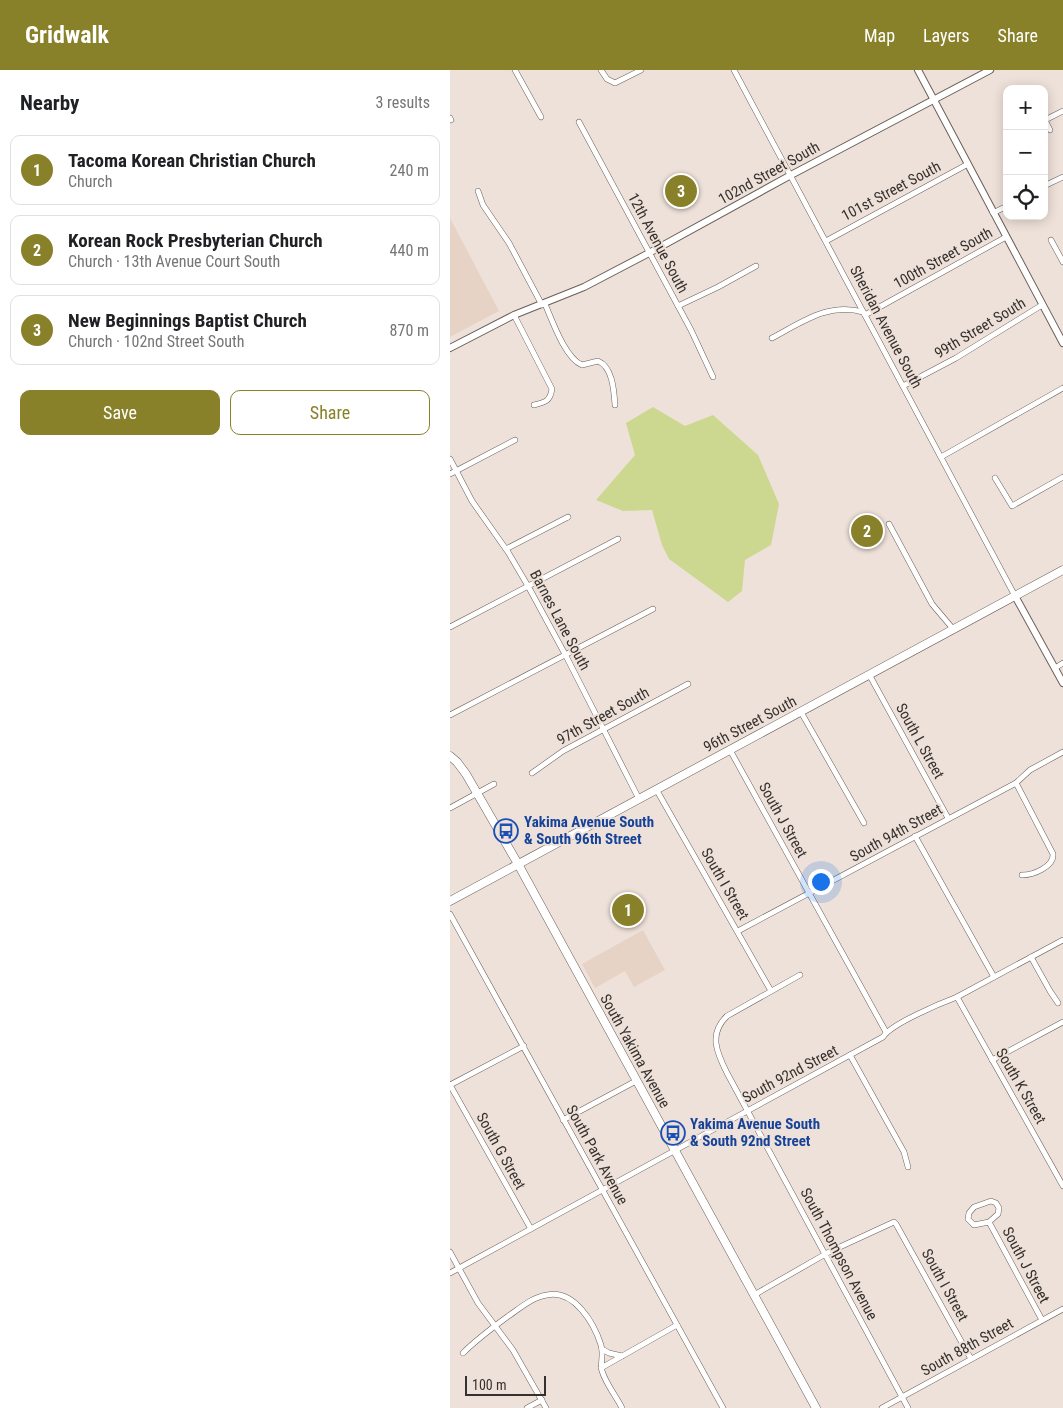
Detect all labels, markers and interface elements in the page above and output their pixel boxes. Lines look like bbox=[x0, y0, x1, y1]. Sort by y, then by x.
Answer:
text: Gridwalk bbox=[25, 21, 109, 49]
text: Map bbox=[864, 25, 895, 46]
text: Layers bbox=[923, 25, 970, 46]
text: Share bbox=[998, 25, 1038, 46]
map controls bbox=[1003, 85, 1048, 220]
button: + bbox=[1003, 85, 1048, 130]
text: Nearby bbox=[20, 91, 79, 115]
text: 3 results bbox=[375, 93, 430, 112]
button: − bbox=[1003, 130, 1048, 175]
street label: 102nd Street South bbox=[715, 138, 823, 208]
text: Tacoma Korean Christian Church bbox=[68, 149, 316, 172]
street label: 101st Street South bbox=[838, 157, 944, 225]
text: 1 bbox=[33, 161, 41, 180]
text: 240 m bbox=[390, 161, 429, 180]
text: Church bbox=[68, 172, 112, 191]
pin: 3 bbox=[665, 172, 697, 210]
button: locate bbox=[1003, 175, 1048, 220]
street label: 12th Avenue South bbox=[624, 190, 692, 296]
street label: 100th Street South bbox=[890, 223, 996, 293]
text: Korean Rock Presbyterian Church bbox=[68, 229, 323, 252]
text: 2 bbox=[33, 241, 41, 260]
text: 440 m bbox=[390, 241, 429, 260]
text: Church · 13th Avenue Court South bbox=[68, 252, 280, 271]
street label: Sheridan Avenue South bbox=[846, 263, 926, 391]
street label: 99th Street South bbox=[931, 294, 1029, 362]
text: New Beginnings Baptist Church bbox=[68, 309, 307, 332]
text: 3 bbox=[33, 321, 41, 340]
text: 870 m bbox=[390, 321, 429, 340]
text: Church · 102nd Street South bbox=[68, 332, 244, 351]
button: Save bbox=[20, 390, 220, 435]
button: Share bbox=[230, 390, 430, 435]
pin: 2 bbox=[851, 512, 883, 550]
street label: Barnes Lane South bbox=[526, 567, 594, 673]
street label: 97th Street South bbox=[554, 683, 652, 749]
street label: 96th Street South bbox=[700, 692, 800, 756]
street label: South L Street bbox=[892, 700, 948, 782]
street label: South J Street bbox=[755, 779, 811, 861]
street label: South 94th Street bbox=[847, 800, 945, 866]
place label: Yakima Avenue South & South 96th Street bbox=[524, 813, 654, 848]
bus stop icon: Yakima Avenue South & South 96th Street bbox=[493, 818, 519, 844]
street label: South I Street bbox=[697, 845, 753, 923]
your location bbox=[808, 869, 834, 895]
pin: 1 bbox=[612, 891, 644, 929]
street label: South Yakima Avenue bbox=[596, 991, 674, 1111]
street label: South 92nd Street bbox=[739, 1041, 841, 1107]
street label: South K Street bbox=[992, 1045, 1050, 1127]
street label: South Park Avenue bbox=[562, 1102, 632, 1208]
street label: South G Street bbox=[472, 1109, 530, 1193]
place label: Yakima Avenue South & South 92nd Street bbox=[690, 1115, 820, 1150]
bus stop icon: Yakima Avenue South & South 92nd Street bbox=[660, 1120, 686, 1146]
street label: South Thompson Avenue bbox=[797, 1185, 881, 1323]
street label: South J Street bbox=[998, 1224, 1054, 1306]
street label: South I Street bbox=[918, 1246, 972, 1324]
street label: South 88th Street bbox=[918, 1314, 1016, 1380]
scale bar bbox=[465, 1373, 546, 1396]
text: 100 m bbox=[472, 1377, 507, 1393]

